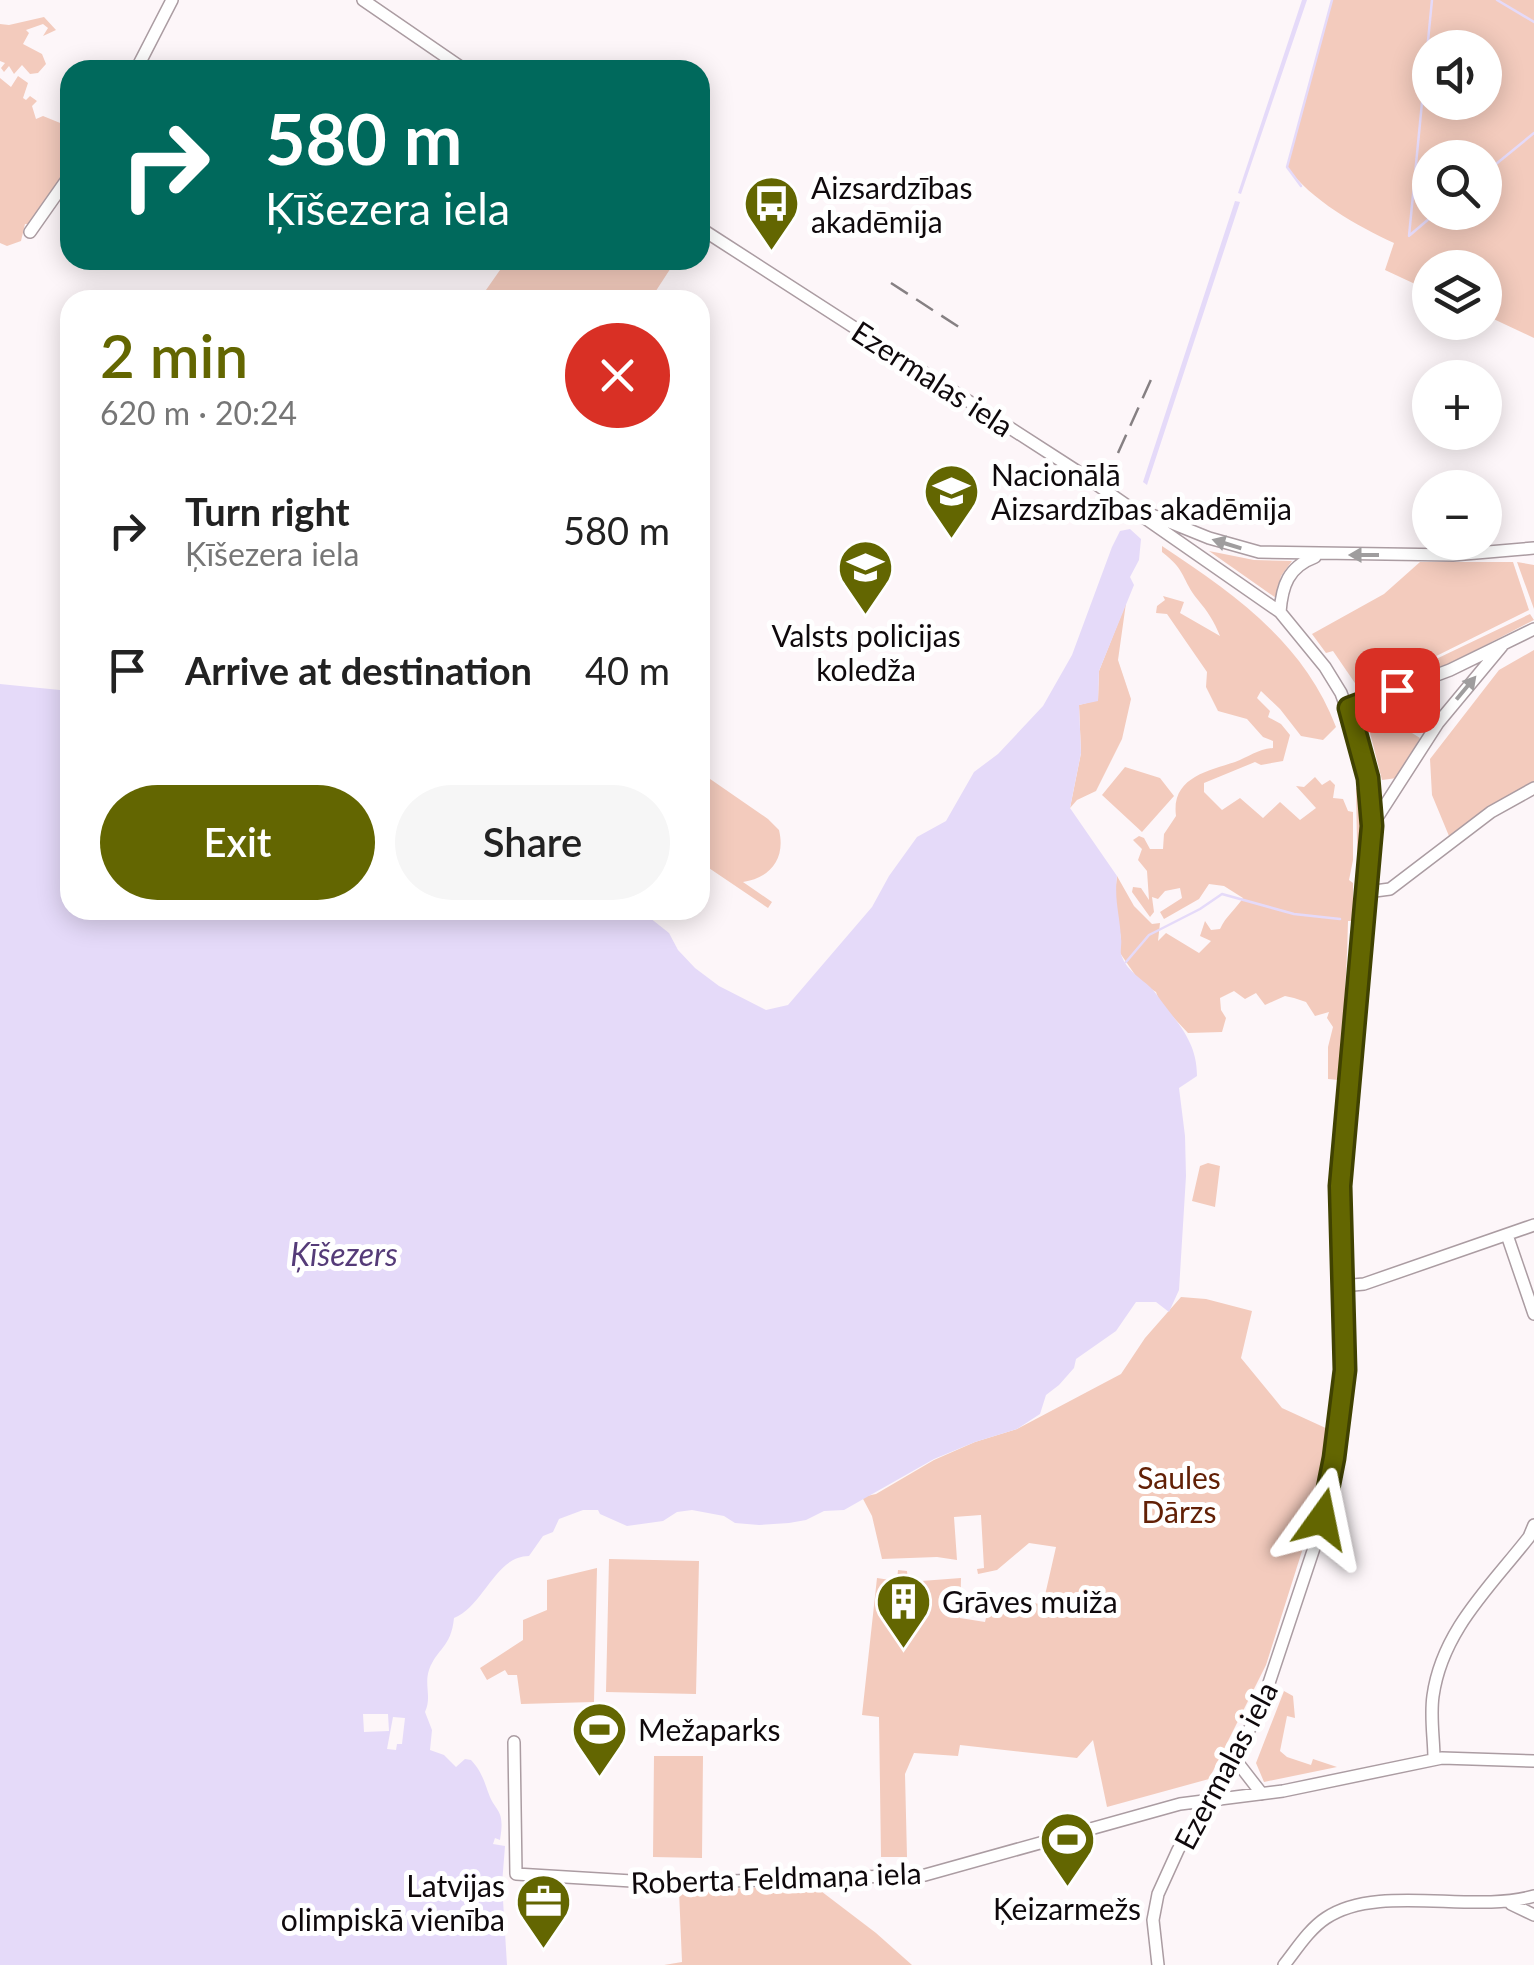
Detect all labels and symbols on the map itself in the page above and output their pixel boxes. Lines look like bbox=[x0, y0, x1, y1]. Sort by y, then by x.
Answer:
place label: Aizsardzības akadēmija bbox=[811, 169, 973, 239]
bus stop icon: Aizsardzības akadēmija bbox=[742, 174, 802, 253]
street label: Ezermalas iela bbox=[846, 313, 1020, 443]
place label: Nacionālā Aizsardzības akadēmija bbox=[991, 456, 1292, 526]
school or university icon: Nacionālā Aizsardzības akadēmija bbox=[922, 461, 982, 540]
one-way arrow bbox=[1211, 536, 1242, 551]
school or university icon: Valsts policijas koledža bbox=[836, 537, 896, 616]
one-way arrow bbox=[1347, 547, 1379, 563]
place label: Valsts policijas koledža bbox=[771, 617, 961, 687]
pin bbox=[1355, 648, 1440, 733]
one-way arrow bbox=[1455, 676, 1477, 701]
water label: Ķīšezers bbox=[290, 1234, 398, 1273]
park label: Saules Dārzs bbox=[1137, 1459, 1221, 1529]
position arrow bbox=[1270, 1467, 1374, 1571]
building icon: Grāves muiža bbox=[873, 1571, 933, 1650]
place label: Grāves muiža bbox=[942, 1583, 1118, 1619]
street label: Ezermalas iela bbox=[1166, 1675, 1284, 1855]
sports icon: Mežaparks bbox=[569, 1699, 629, 1778]
place label: Mežaparks bbox=[638, 1711, 781, 1747]
sports icon: Ķeizarmežs bbox=[1037, 1810, 1097, 1889]
street label: Roberta Feldmaņa iela bbox=[630, 1854, 922, 1900]
place label: Latvijas olimpiskā vienība bbox=[281, 1867, 505, 1937]
office icon: Latvijas olimpiskā vienība bbox=[514, 1872, 574, 1951]
place label: Ķeizarmežs bbox=[993, 1890, 1141, 1926]

